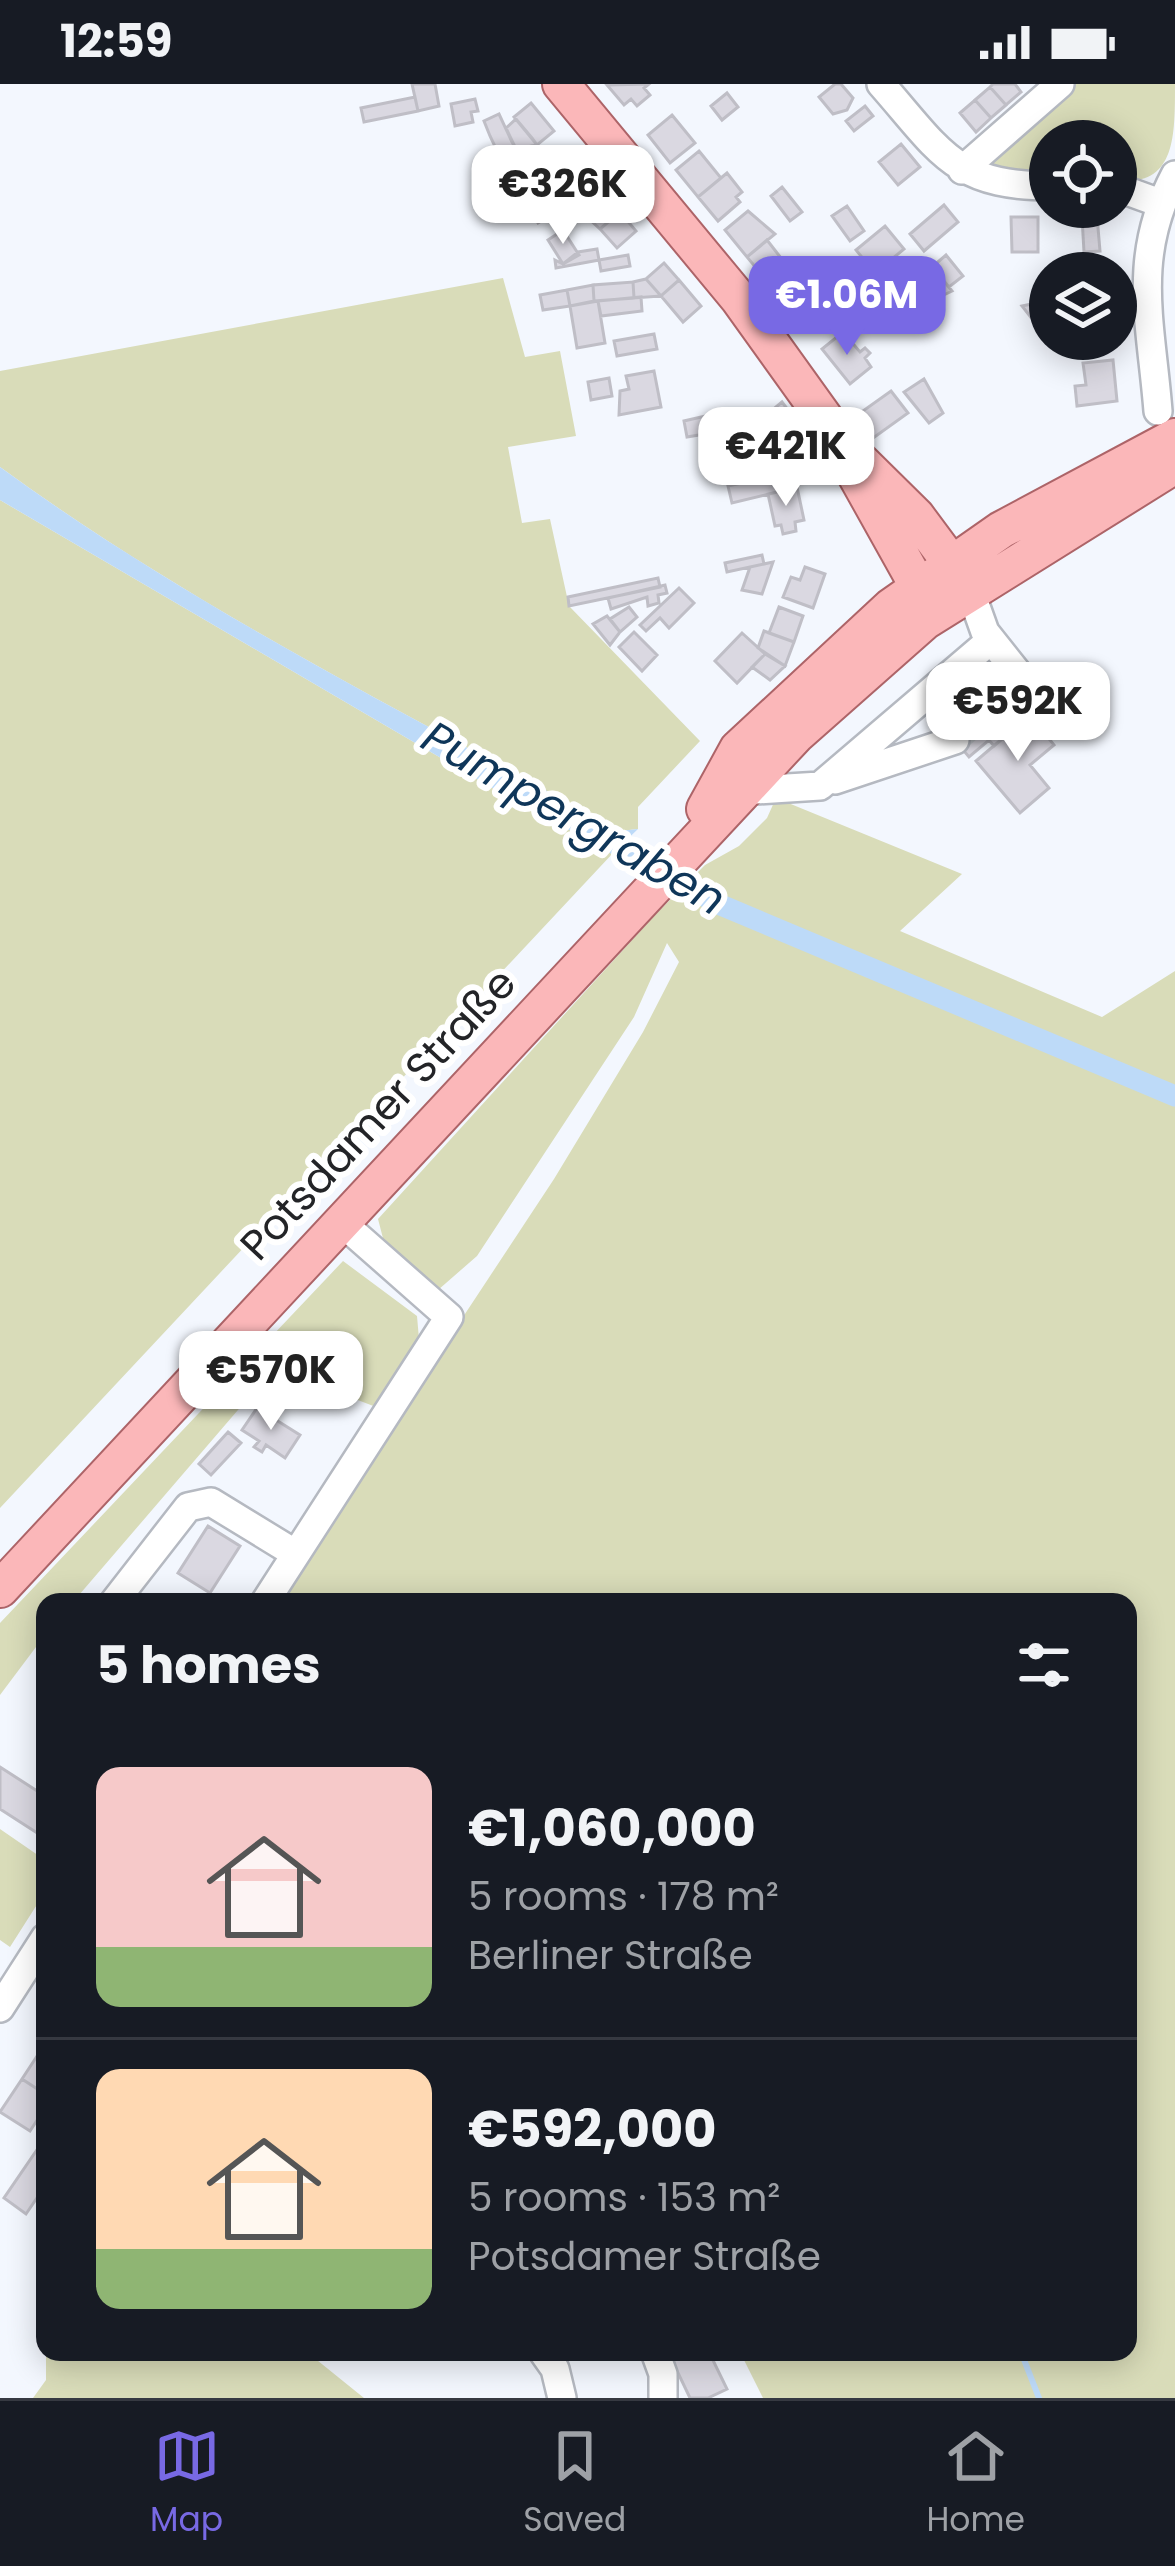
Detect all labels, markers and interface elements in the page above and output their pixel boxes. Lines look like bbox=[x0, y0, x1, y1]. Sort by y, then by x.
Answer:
text: 12:59 bbox=[60, 10, 172, 73]
map controls bbox=[1029, 120, 1137, 360]
button: locate bbox=[1029, 120, 1137, 228]
pin: €326K bbox=[479, 145, 647, 247]
text: €326K bbox=[499, 156, 627, 211]
button: layers bbox=[1029, 252, 1137, 360]
pin: €1.06M bbox=[749, 256, 945, 358]
text: €1.06M bbox=[776, 267, 918, 322]
pin: €421K bbox=[702, 407, 870, 509]
text: €421K bbox=[725, 418, 847, 473]
pin: €592K bbox=[934, 662, 1102, 764]
text: €592K bbox=[953, 673, 1083, 728]
water label: Pumpergraben bbox=[411, 705, 737, 931]
street label: Potsdamer Straße bbox=[227, 955, 529, 1273]
pin: €570K bbox=[187, 1331, 355, 1433]
text: €570K bbox=[206, 1342, 336, 1397]
text: 5 homes bbox=[96, 1629, 321, 1701]
icon: filters bbox=[1011, 1632, 1077, 1698]
text: €1,060,000 bbox=[468, 1792, 756, 1864]
icon: home bbox=[192, 1815, 336, 1959]
text: 5 rooms · 178 m² bbox=[468, 1869, 779, 1924]
text: Berliner Straße bbox=[468, 1928, 753, 1983]
text: €592,000 bbox=[468, 2093, 717, 2165]
icon: home bbox=[192, 2117, 336, 2261]
text: 5 rooms · 153 m² bbox=[468, 2170, 780, 2225]
text: Potsdamer Straße bbox=[468, 2229, 821, 2284]
tab: Map bbox=[150, 2423, 223, 2545]
tab: Saved bbox=[523, 2423, 626, 2545]
tab: Home bbox=[926, 2423, 1025, 2545]

